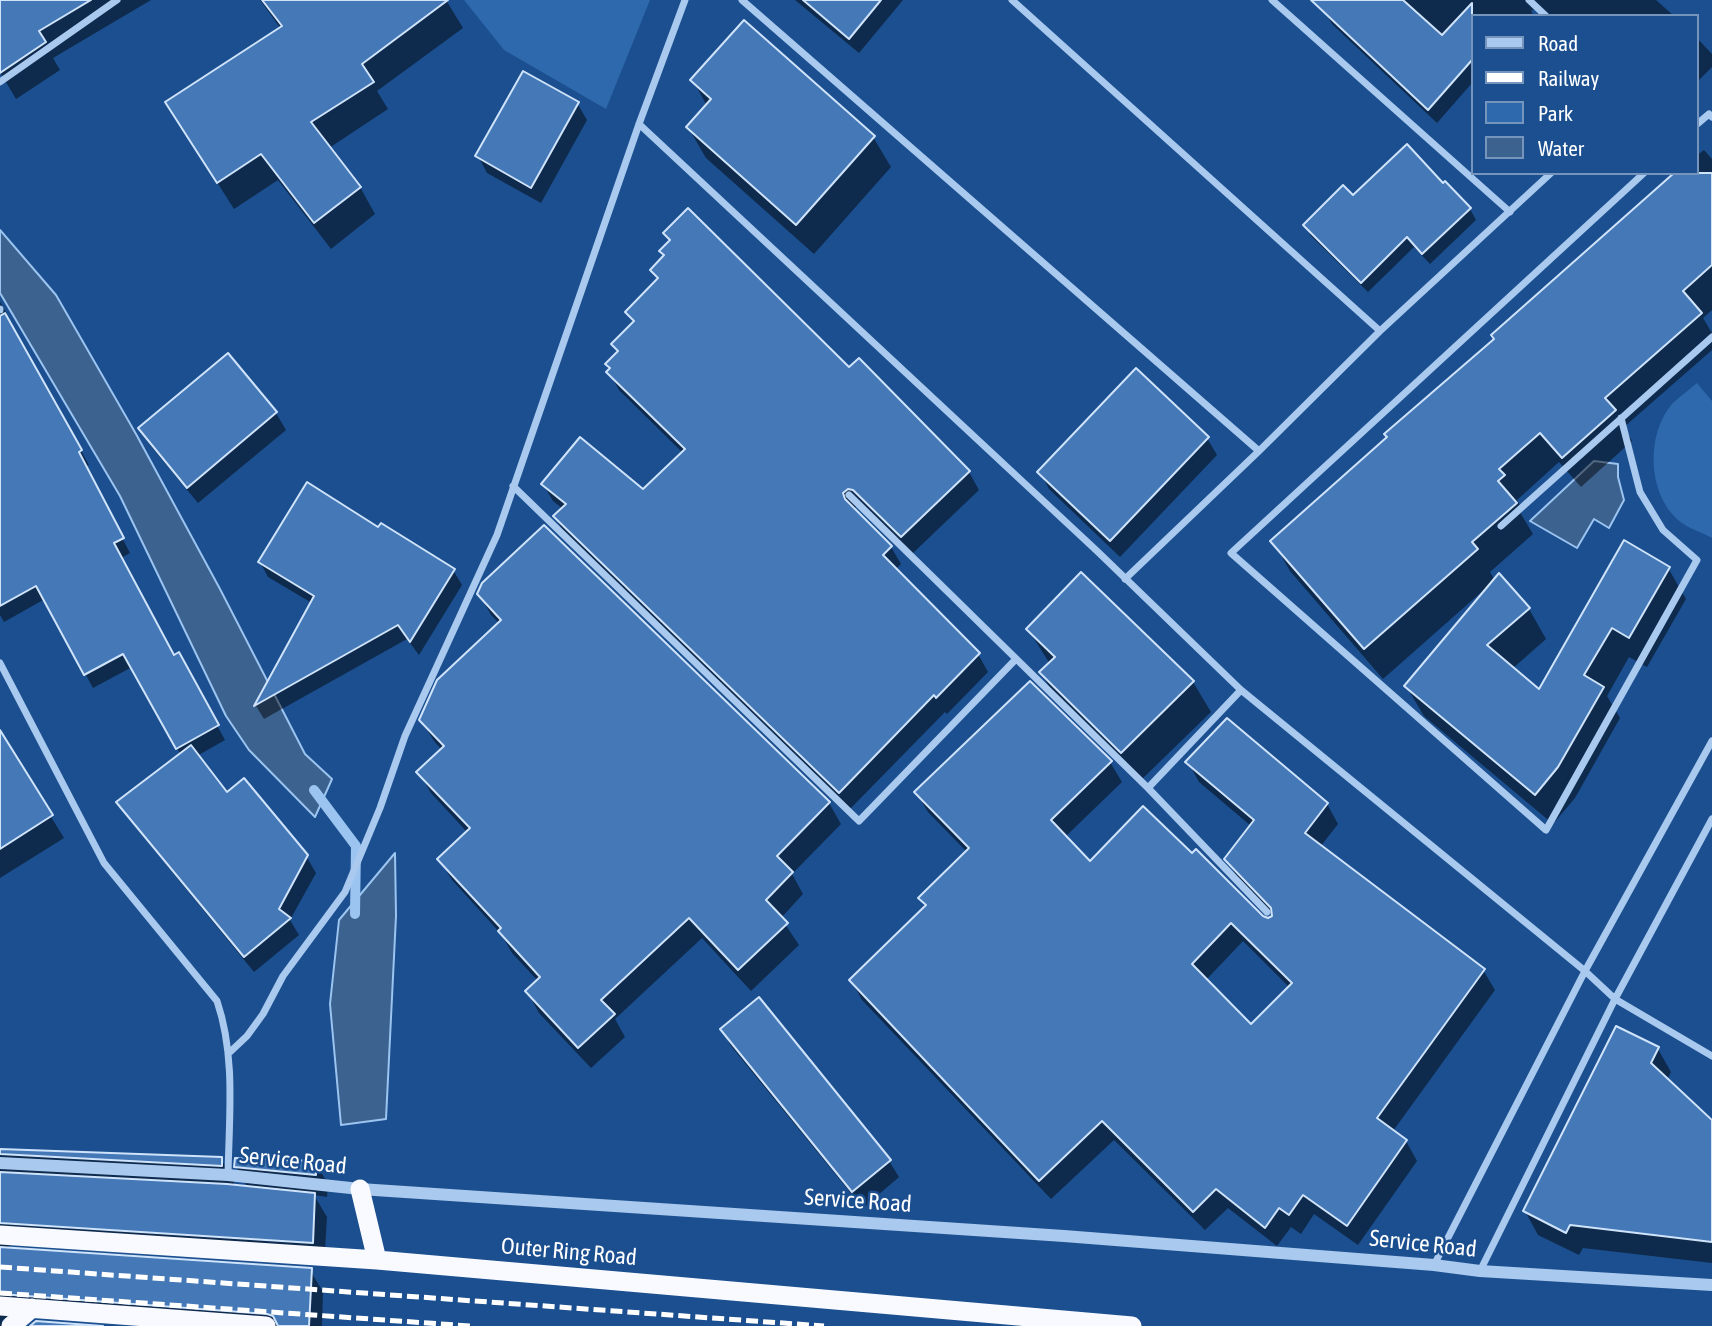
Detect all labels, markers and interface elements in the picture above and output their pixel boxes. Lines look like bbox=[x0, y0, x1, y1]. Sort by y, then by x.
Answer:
legend bbox=[1470, 14, 1698, 175]
text: Road bbox=[1538, 31, 1578, 55]
text: Railway bbox=[1538, 66, 1599, 90]
text: Park bbox=[1538, 101, 1573, 125]
text: Water bbox=[1538, 136, 1584, 160]
street label: Service Road bbox=[238, 1142, 348, 1180]
street label: Service Road bbox=[803, 1183, 913, 1219]
street label: Service Road bbox=[1368, 1225, 1478, 1263]
street label: Outer Ring Road bbox=[500, 1232, 638, 1272]

